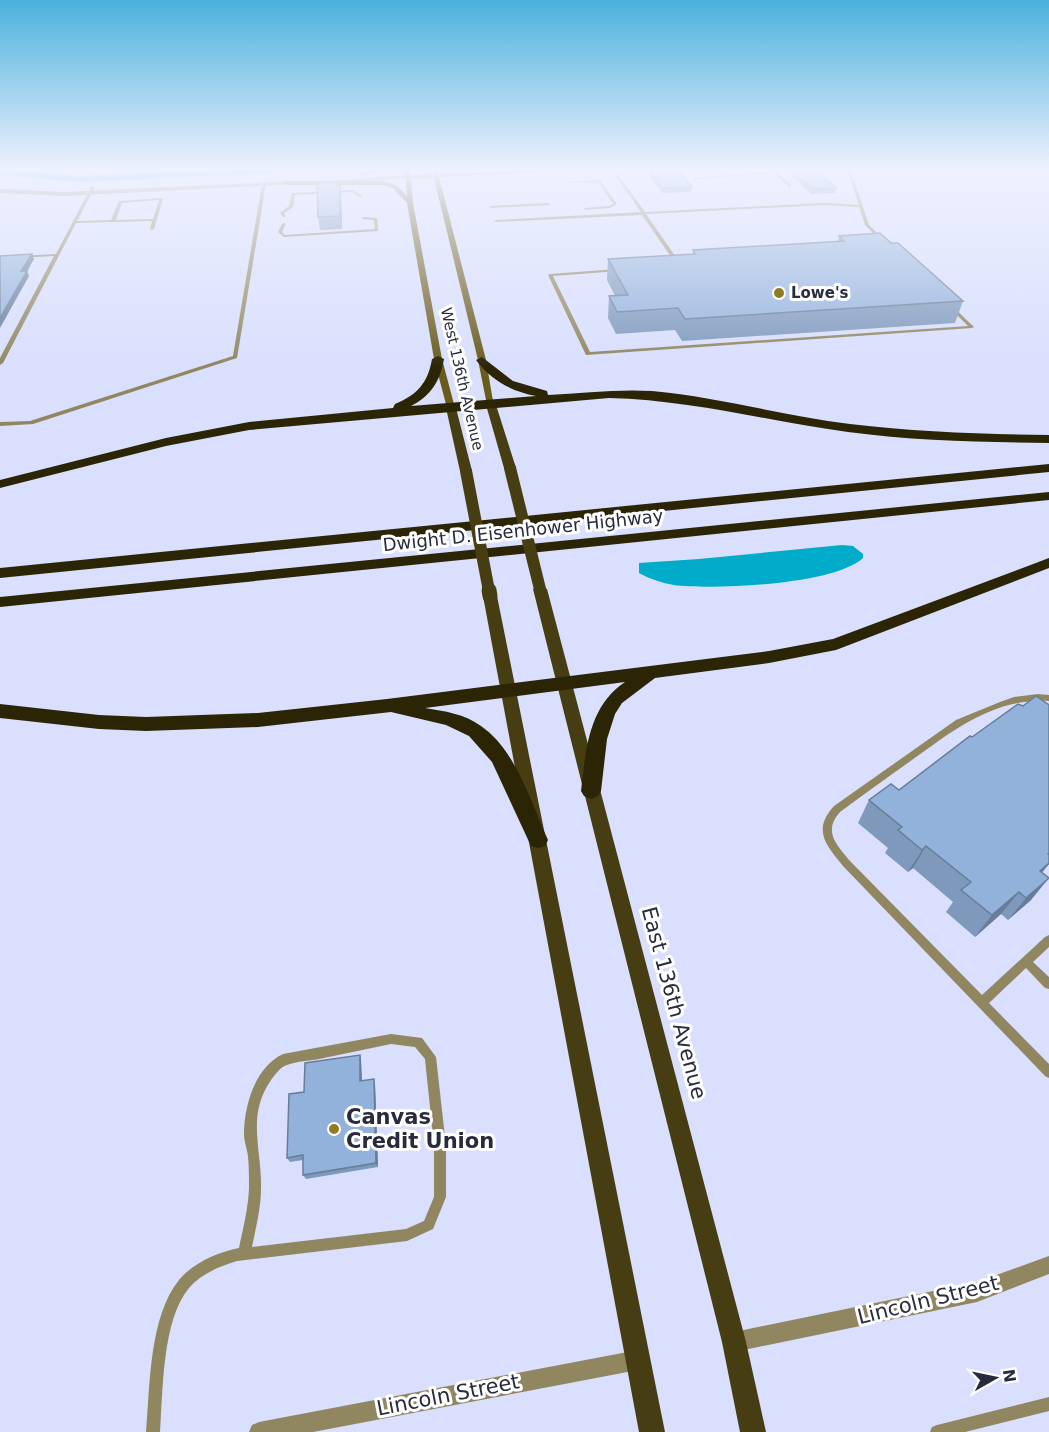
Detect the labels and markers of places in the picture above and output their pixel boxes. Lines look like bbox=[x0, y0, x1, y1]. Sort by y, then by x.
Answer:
place label: Lowe's bbox=[791, 284, 848, 302]
marker: Lowe's bbox=[772, 286, 786, 300]
place label: Canvas Credit Union bbox=[346, 1105, 494, 1153]
marker: Canvas Credit Union bbox=[327, 1122, 341, 1136]

